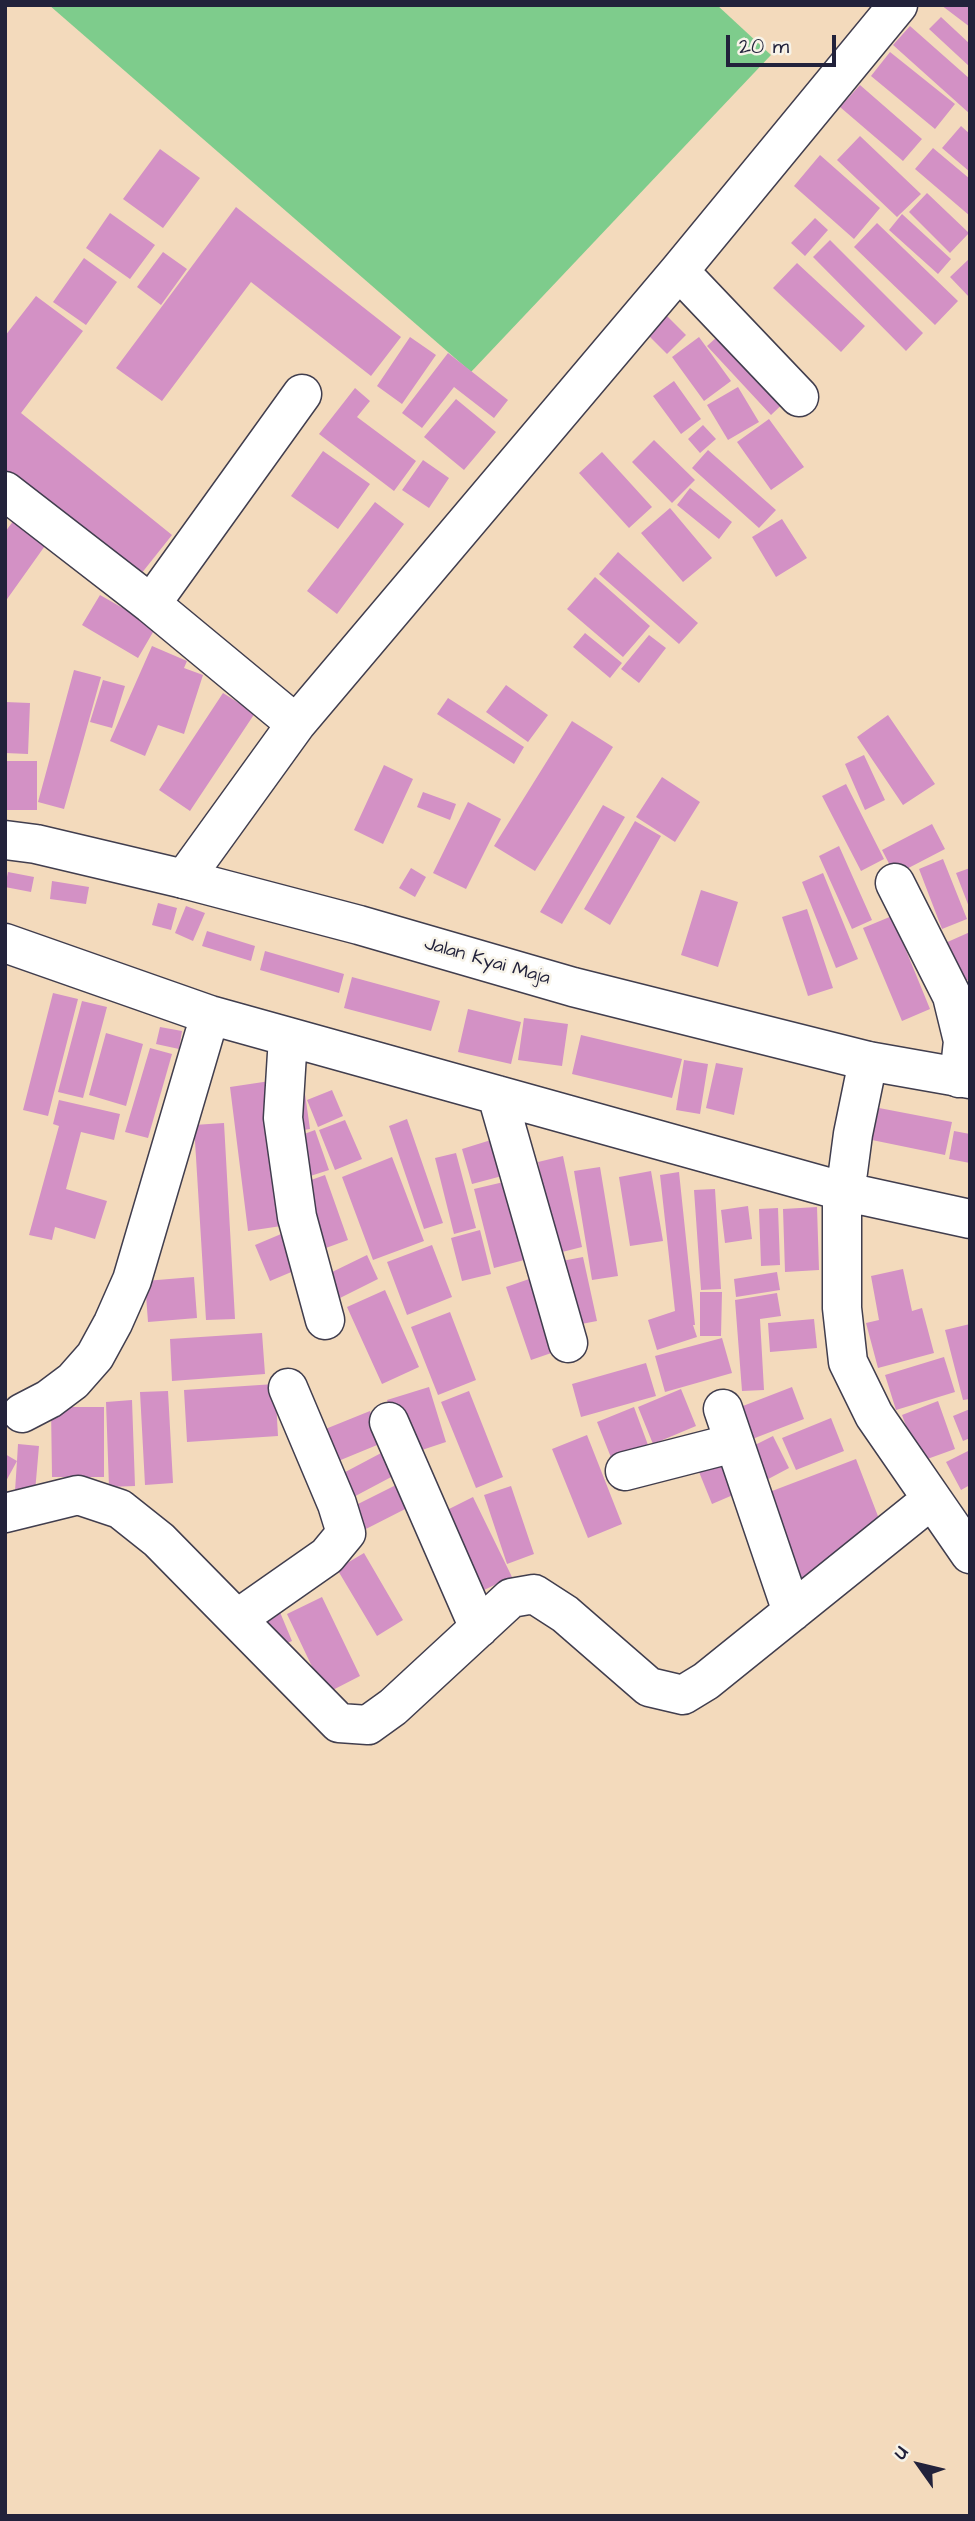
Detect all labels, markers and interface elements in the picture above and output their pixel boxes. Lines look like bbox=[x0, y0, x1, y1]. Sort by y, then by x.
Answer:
scale bar bbox=[730, 21, 840, 65]
text: 20 m bbox=[739, 32, 789, 61]
street label: Jalan Kyai Maja bbox=[421, 933, 553, 991]
north arrow bbox=[884, 2430, 954, 2500]
text: U bbox=[887, 2441, 915, 2465]

